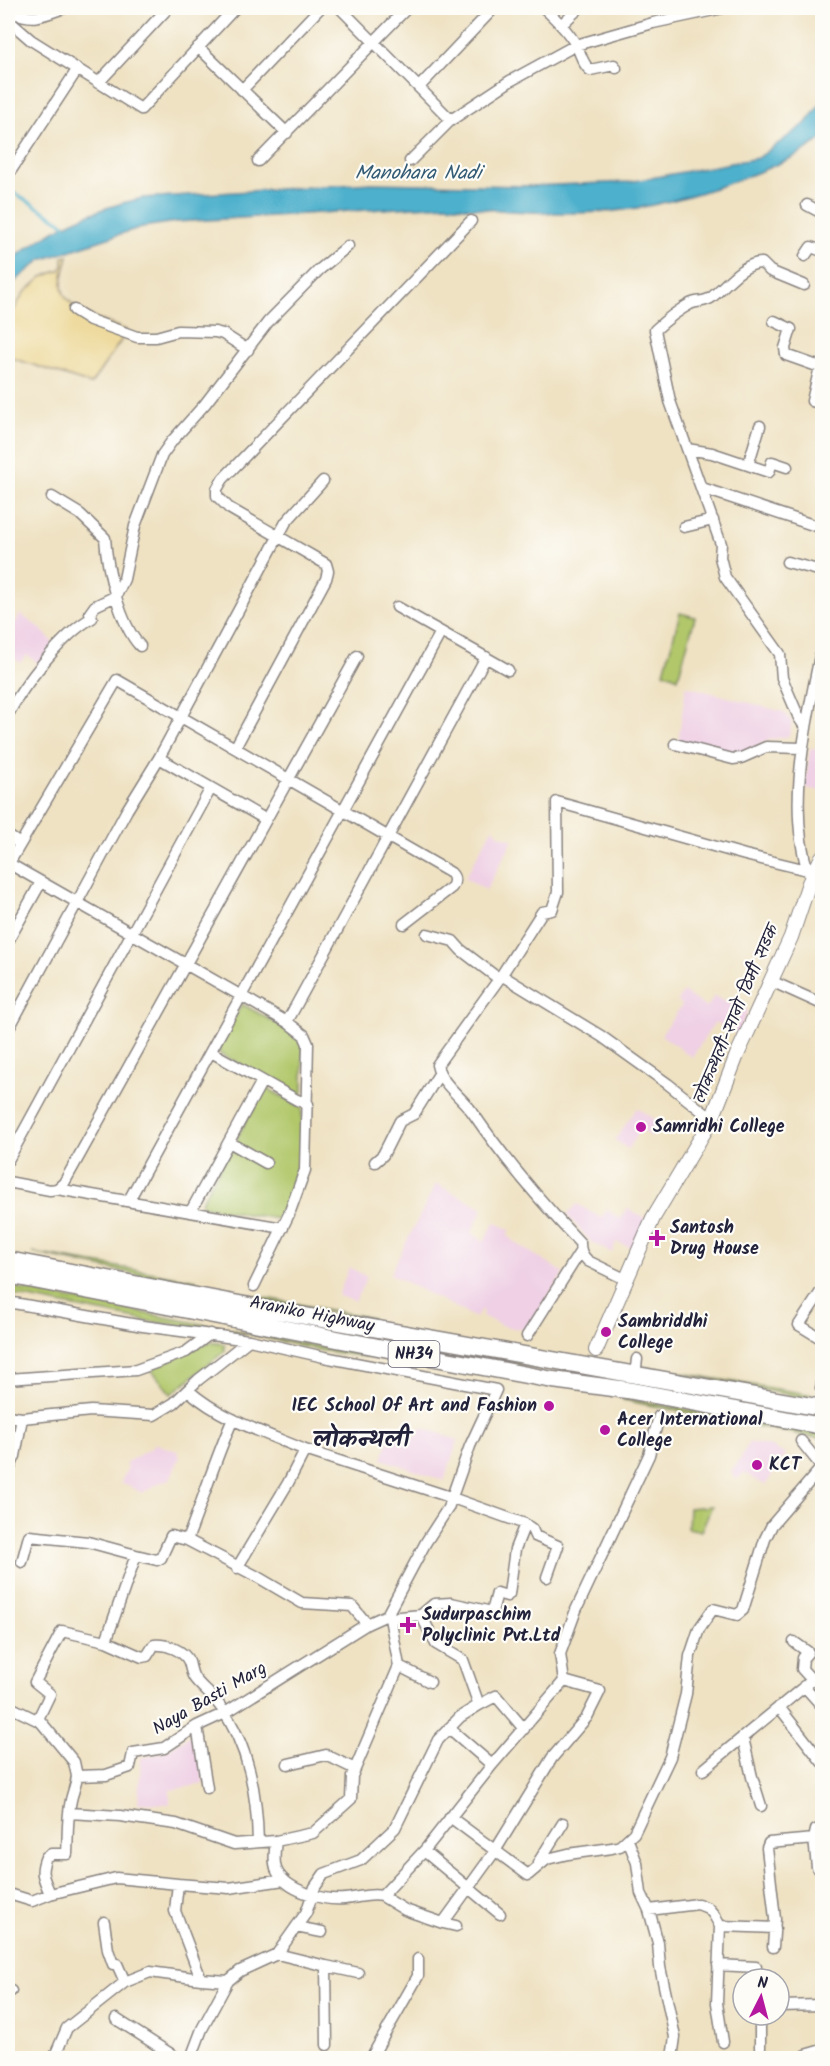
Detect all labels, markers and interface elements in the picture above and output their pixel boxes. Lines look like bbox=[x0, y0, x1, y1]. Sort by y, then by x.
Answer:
water label: Manohara Nadi bbox=[355, 158, 486, 190]
street label: लोकन्थली-सानो ठिमी सडक bbox=[686, 918, 789, 1108]
place label: Samridhi College bbox=[653, 1113, 785, 1142]
marker: Samridhi College bbox=[634, 1120, 648, 1134]
place label: Santosh Drug House bbox=[670, 1214, 759, 1264]
marker: Santosh Drug House bbox=[648, 1229, 666, 1247]
street label: Araniko Highway bbox=[247, 1289, 377, 1341]
place label: Sambriddhi College bbox=[618, 1308, 708, 1358]
marker: Sambriddhi College bbox=[599, 1325, 613, 1339]
road number: NH34 bbox=[388, 1341, 440, 1367]
place label: IEC School Of Art and Fashion bbox=[292, 1392, 537, 1421]
marker: IEC School Of Art and Fashion bbox=[542, 1399, 556, 1413]
place label: Acer International College bbox=[617, 1406, 763, 1456]
district label: लोकन्थली bbox=[313, 1421, 414, 1460]
marker: Acer International College bbox=[598, 1423, 612, 1437]
place label: KCT bbox=[769, 1451, 803, 1480]
marker: KCT bbox=[750, 1458, 764, 1472]
place label: Sudurpaschim Polyclinic Pvt.Ltd bbox=[422, 1601, 561, 1651]
marker: Sudurpaschim Polyclinic Pvt.Ltd bbox=[399, 1616, 417, 1634]
street label: Naya Basti Marg bbox=[147, 1654, 273, 1744]
north arrow bbox=[731, 1967, 791, 2027]
text: N bbox=[756, 1971, 769, 1997]

